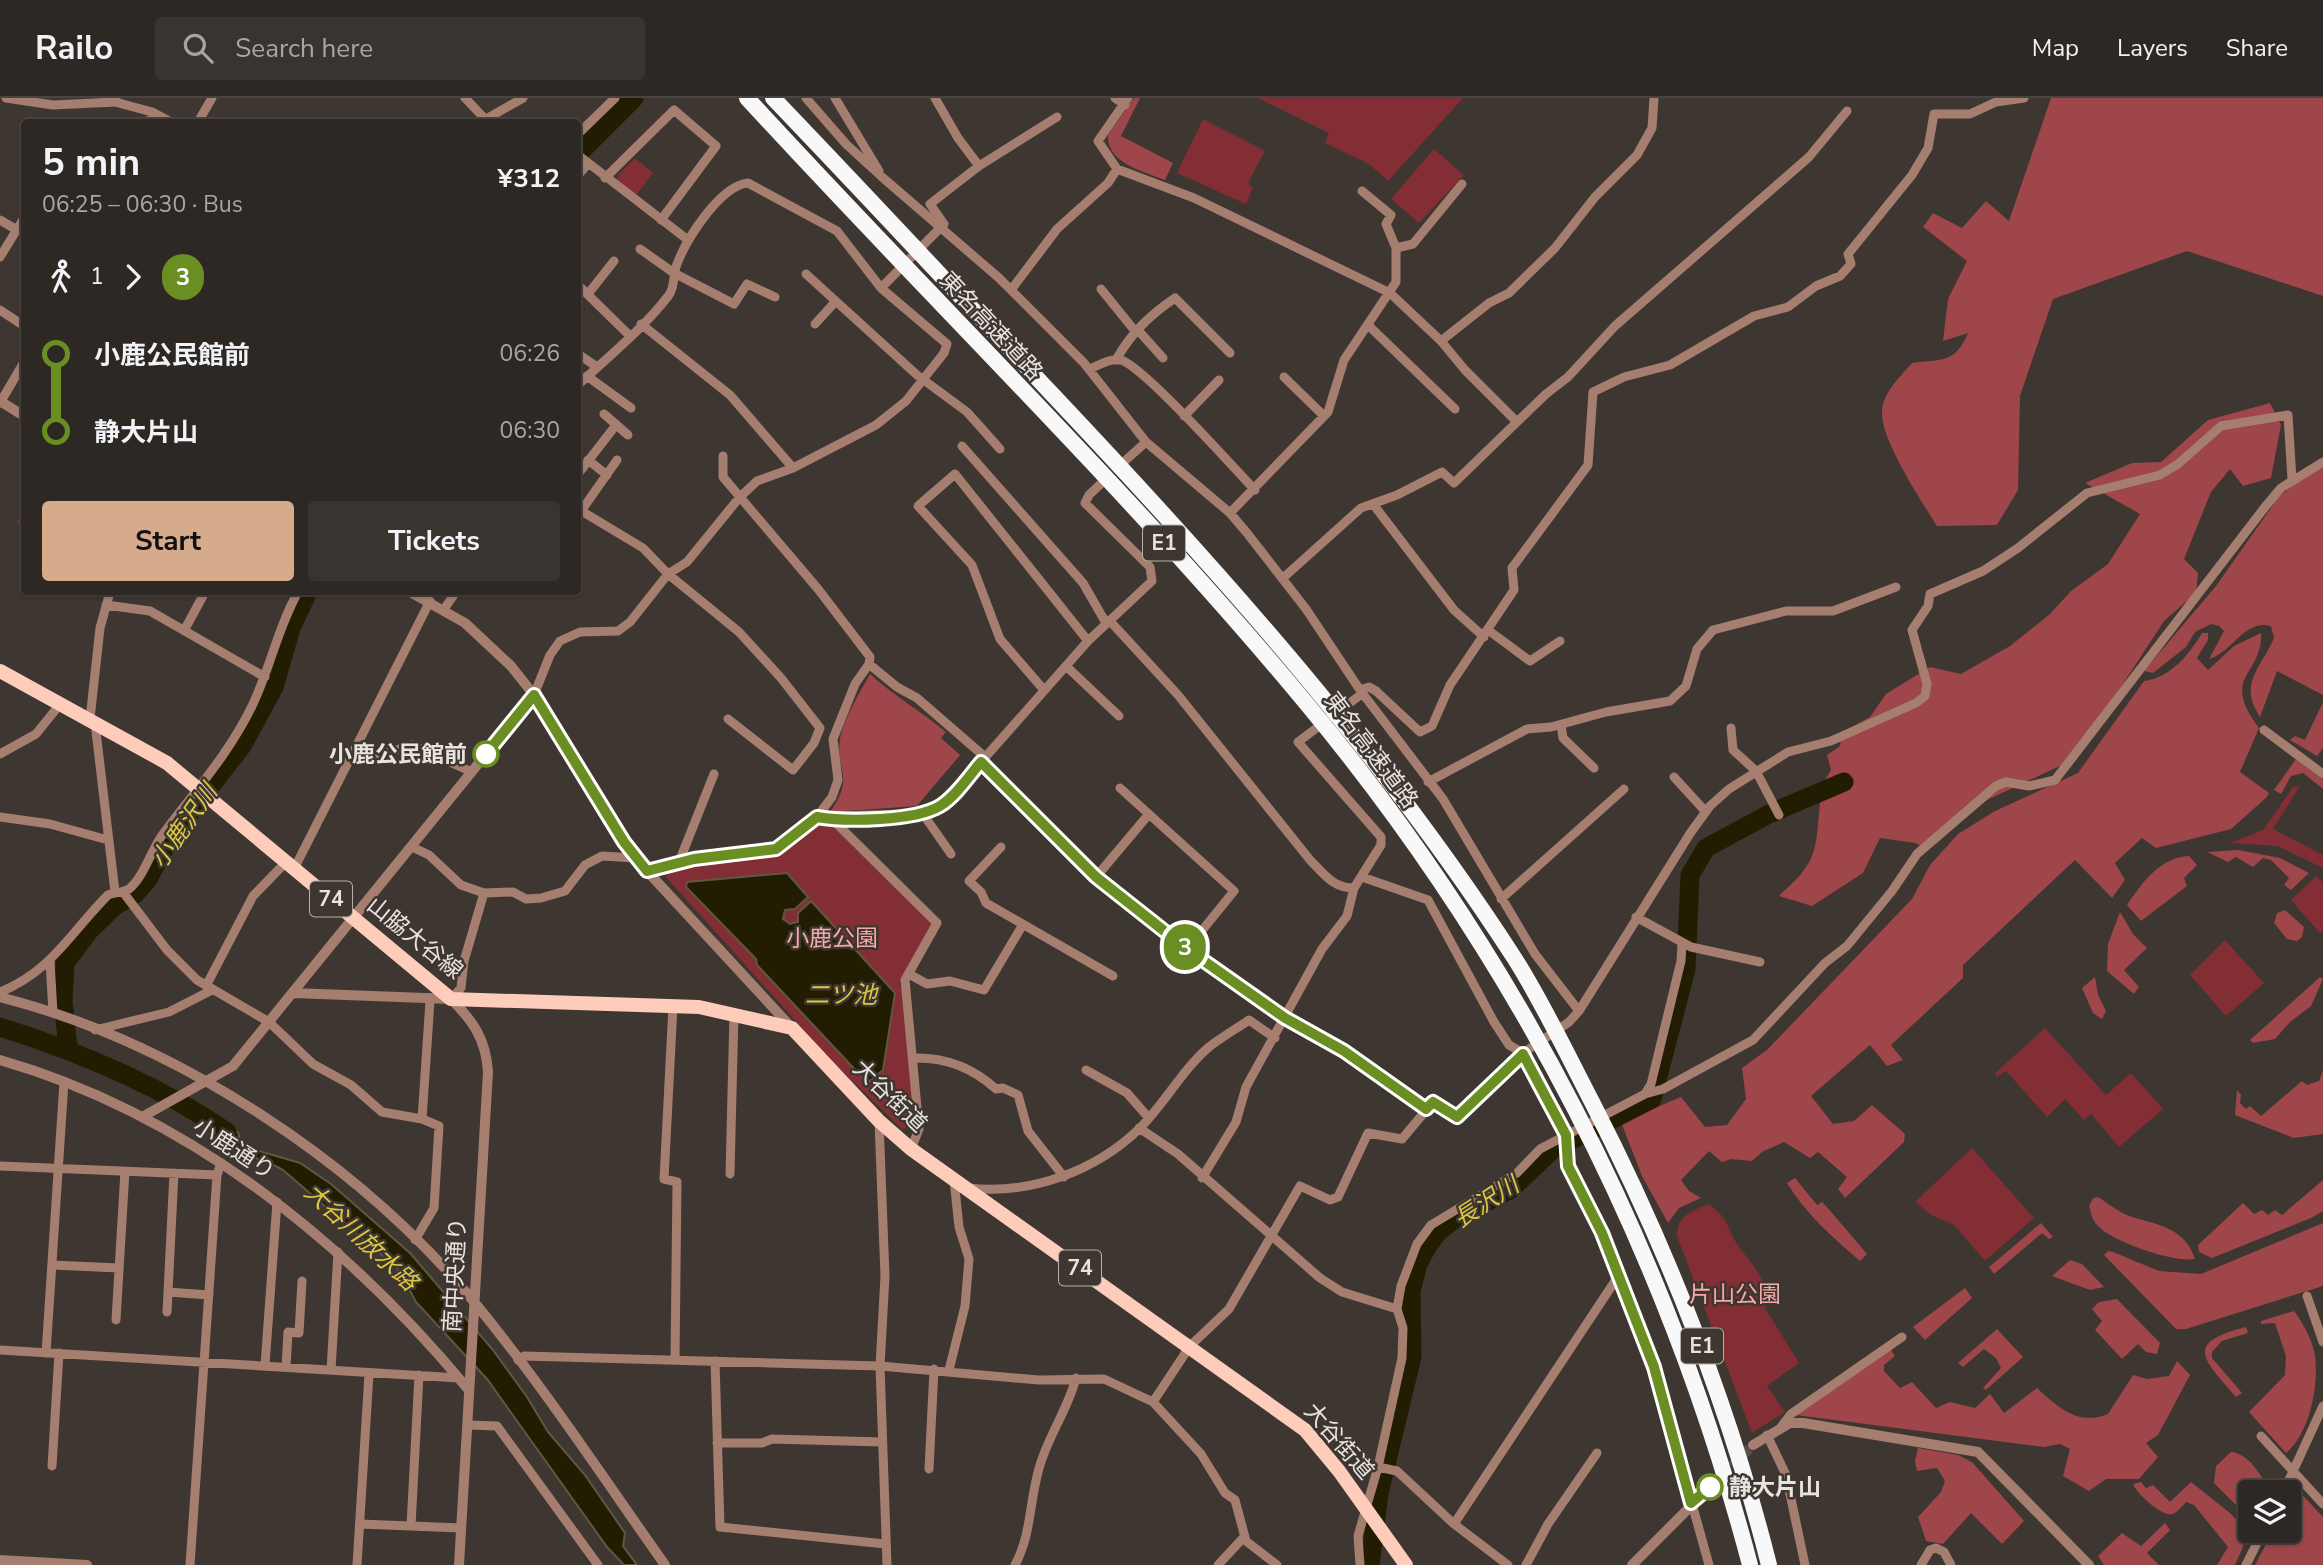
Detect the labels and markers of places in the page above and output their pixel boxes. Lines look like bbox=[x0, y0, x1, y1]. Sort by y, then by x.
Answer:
place label: 小鹿公民館前 bbox=[329, 739, 467, 770]
marker: 小鹿公民館前 bbox=[473, 741, 499, 767]
place label: 静大片山 bbox=[1729, 1472, 1821, 1503]
marker: 静大片山 bbox=[1697, 1474, 1723, 1500]

